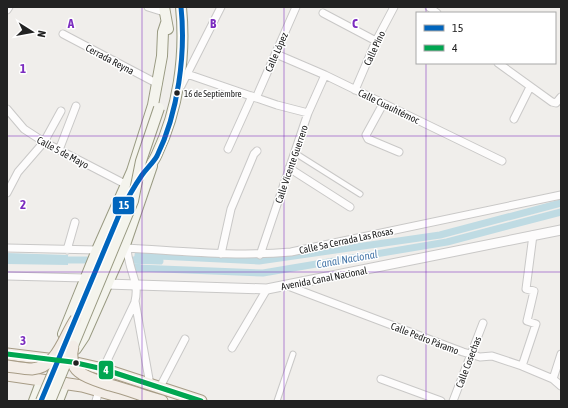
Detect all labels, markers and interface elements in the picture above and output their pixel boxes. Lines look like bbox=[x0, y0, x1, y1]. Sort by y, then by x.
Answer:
north arrow bbox=[12, 12, 52, 52]
legend bbox=[416, 12, 556, 64]
text: A bbox=[67, 16, 75, 31]
text: B bbox=[210, 16, 217, 31]
text: C bbox=[352, 16, 358, 31]
text: 15 bbox=[452, 21, 463, 35]
street label: Calle Pino bbox=[362, 29, 387, 67]
text: N bbox=[35, 30, 48, 38]
street label: Calle López bbox=[263, 31, 290, 73]
text: 4 bbox=[452, 41, 458, 55]
street label: Cerrada Reyna bbox=[84, 42, 136, 77]
text: 1 bbox=[20, 61, 26, 76]
street label: Calle Cuauhtémoc bbox=[356, 87, 421, 126]
marker: 16 de Septiembre bbox=[172, 88, 182, 98]
place label: 16 de Septiembre bbox=[184, 89, 242, 99]
street label: Calle Vicente Guerrero bbox=[273, 123, 310, 205]
street label: Calle 5 de Mayo bbox=[35, 134, 91, 171]
line badge: 15 bbox=[112, 196, 135, 215]
text: 2 bbox=[20, 197, 26, 212]
text: 15 bbox=[119, 199, 129, 211]
street label: Calle 5a Cerrada Las Rosas bbox=[298, 225, 395, 256]
water label: Canal Nacional bbox=[316, 248, 378, 270]
street label: Avenida Canal Nacional bbox=[280, 265, 368, 292]
street label: Calle Pedro Páramo bbox=[389, 320, 461, 357]
text: 3 bbox=[20, 333, 26, 348]
street label: Calle Cosechas bbox=[454, 334, 483, 389]
unlabelled marker bbox=[71, 358, 81, 368]
line badge: 4 bbox=[98, 360, 114, 380]
text: 4 bbox=[102, 364, 109, 376]

